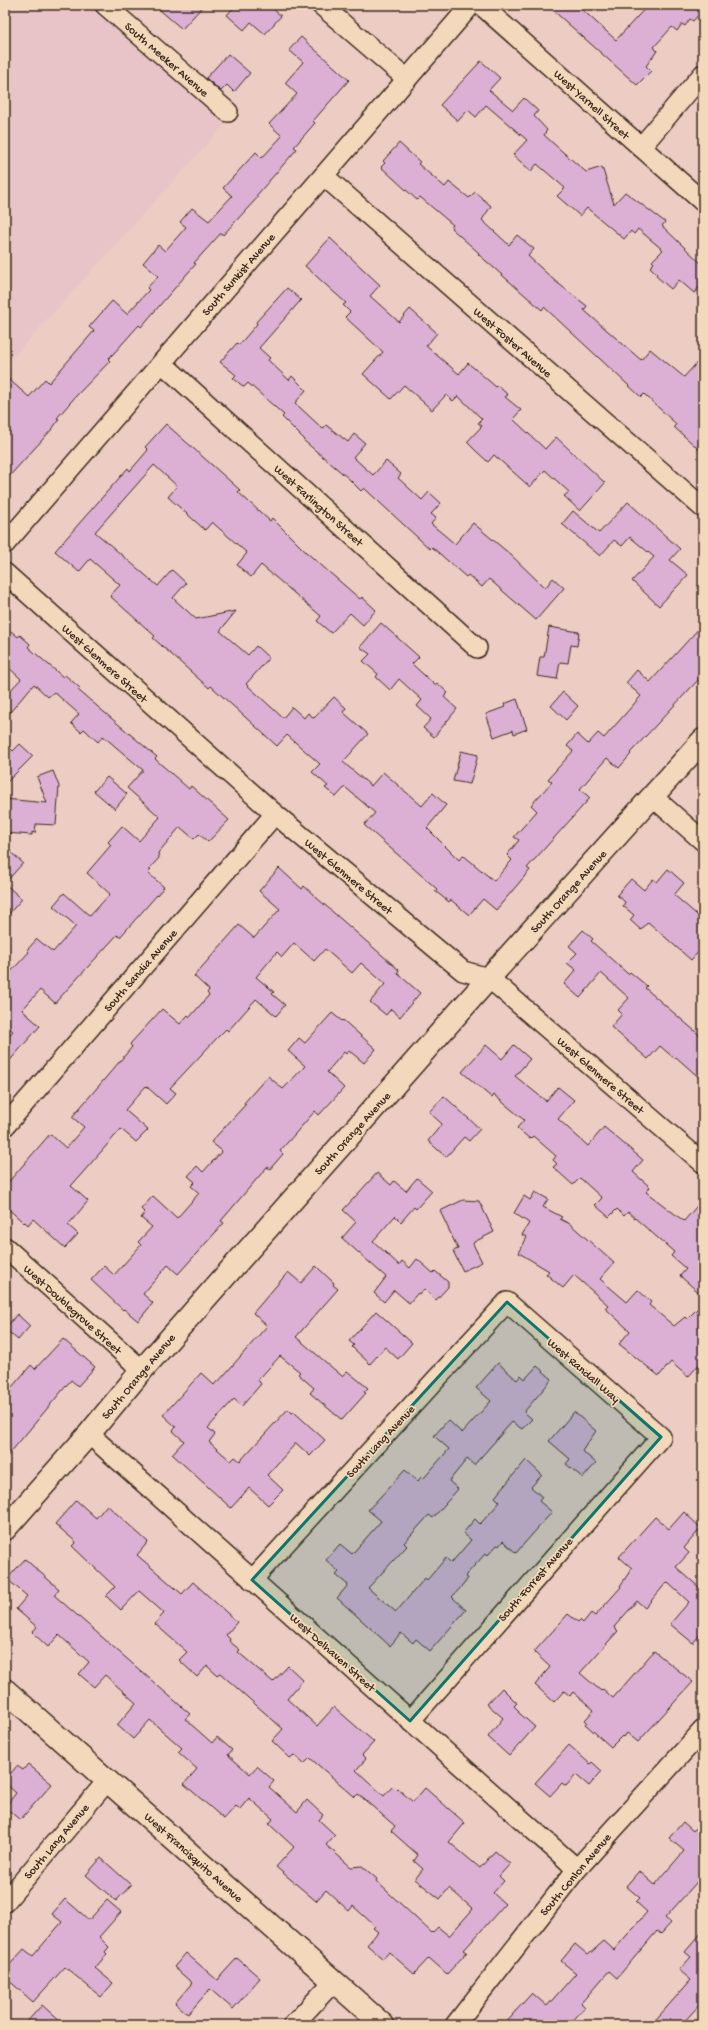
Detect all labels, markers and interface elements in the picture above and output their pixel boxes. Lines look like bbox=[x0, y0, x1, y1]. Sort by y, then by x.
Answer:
street label: South Meeker Avenue bbox=[121, 20, 211, 101]
street label: West Yarnell Street bbox=[550, 68, 632, 144]
street label: South Sunkist Avenue bbox=[200, 231, 280, 319]
street label: West Foster Avenue bbox=[470, 306, 554, 382]
street label: West Farlington Street bbox=[270, 463, 366, 551]
street label: West Glenmere Street bbox=[58, 622, 150, 707]
street label: West Glenmere Street bbox=[301, 837, 395, 919]
street label: South Orange Avenue bbox=[528, 847, 611, 937]
street label: South Sandia Avenue bbox=[102, 927, 182, 1015]
street label: West Glenmere Street bbox=[553, 1035, 647, 1119]
street label: South Orange Avenue bbox=[312, 1089, 395, 1179]
street label: West Doublegrove Street bbox=[20, 1263, 124, 1359]
street label: South Orange Avenue bbox=[100, 1331, 180, 1423]
street label: West Randall Way bbox=[543, 1336, 622, 1407]
street label: South Lang Avenue bbox=[344, 1403, 419, 1482]
street label: South Forrest Avenue bbox=[496, 1535, 577, 1625]
street label: West Delhaven Street bbox=[286, 1611, 378, 1696]
street label: South Lang Avenue bbox=[22, 1801, 94, 1883]
street label: West Francisquito Avenue bbox=[140, 1811, 245, 1907]
street label: South Conlon Avenue bbox=[538, 1831, 616, 1919]

